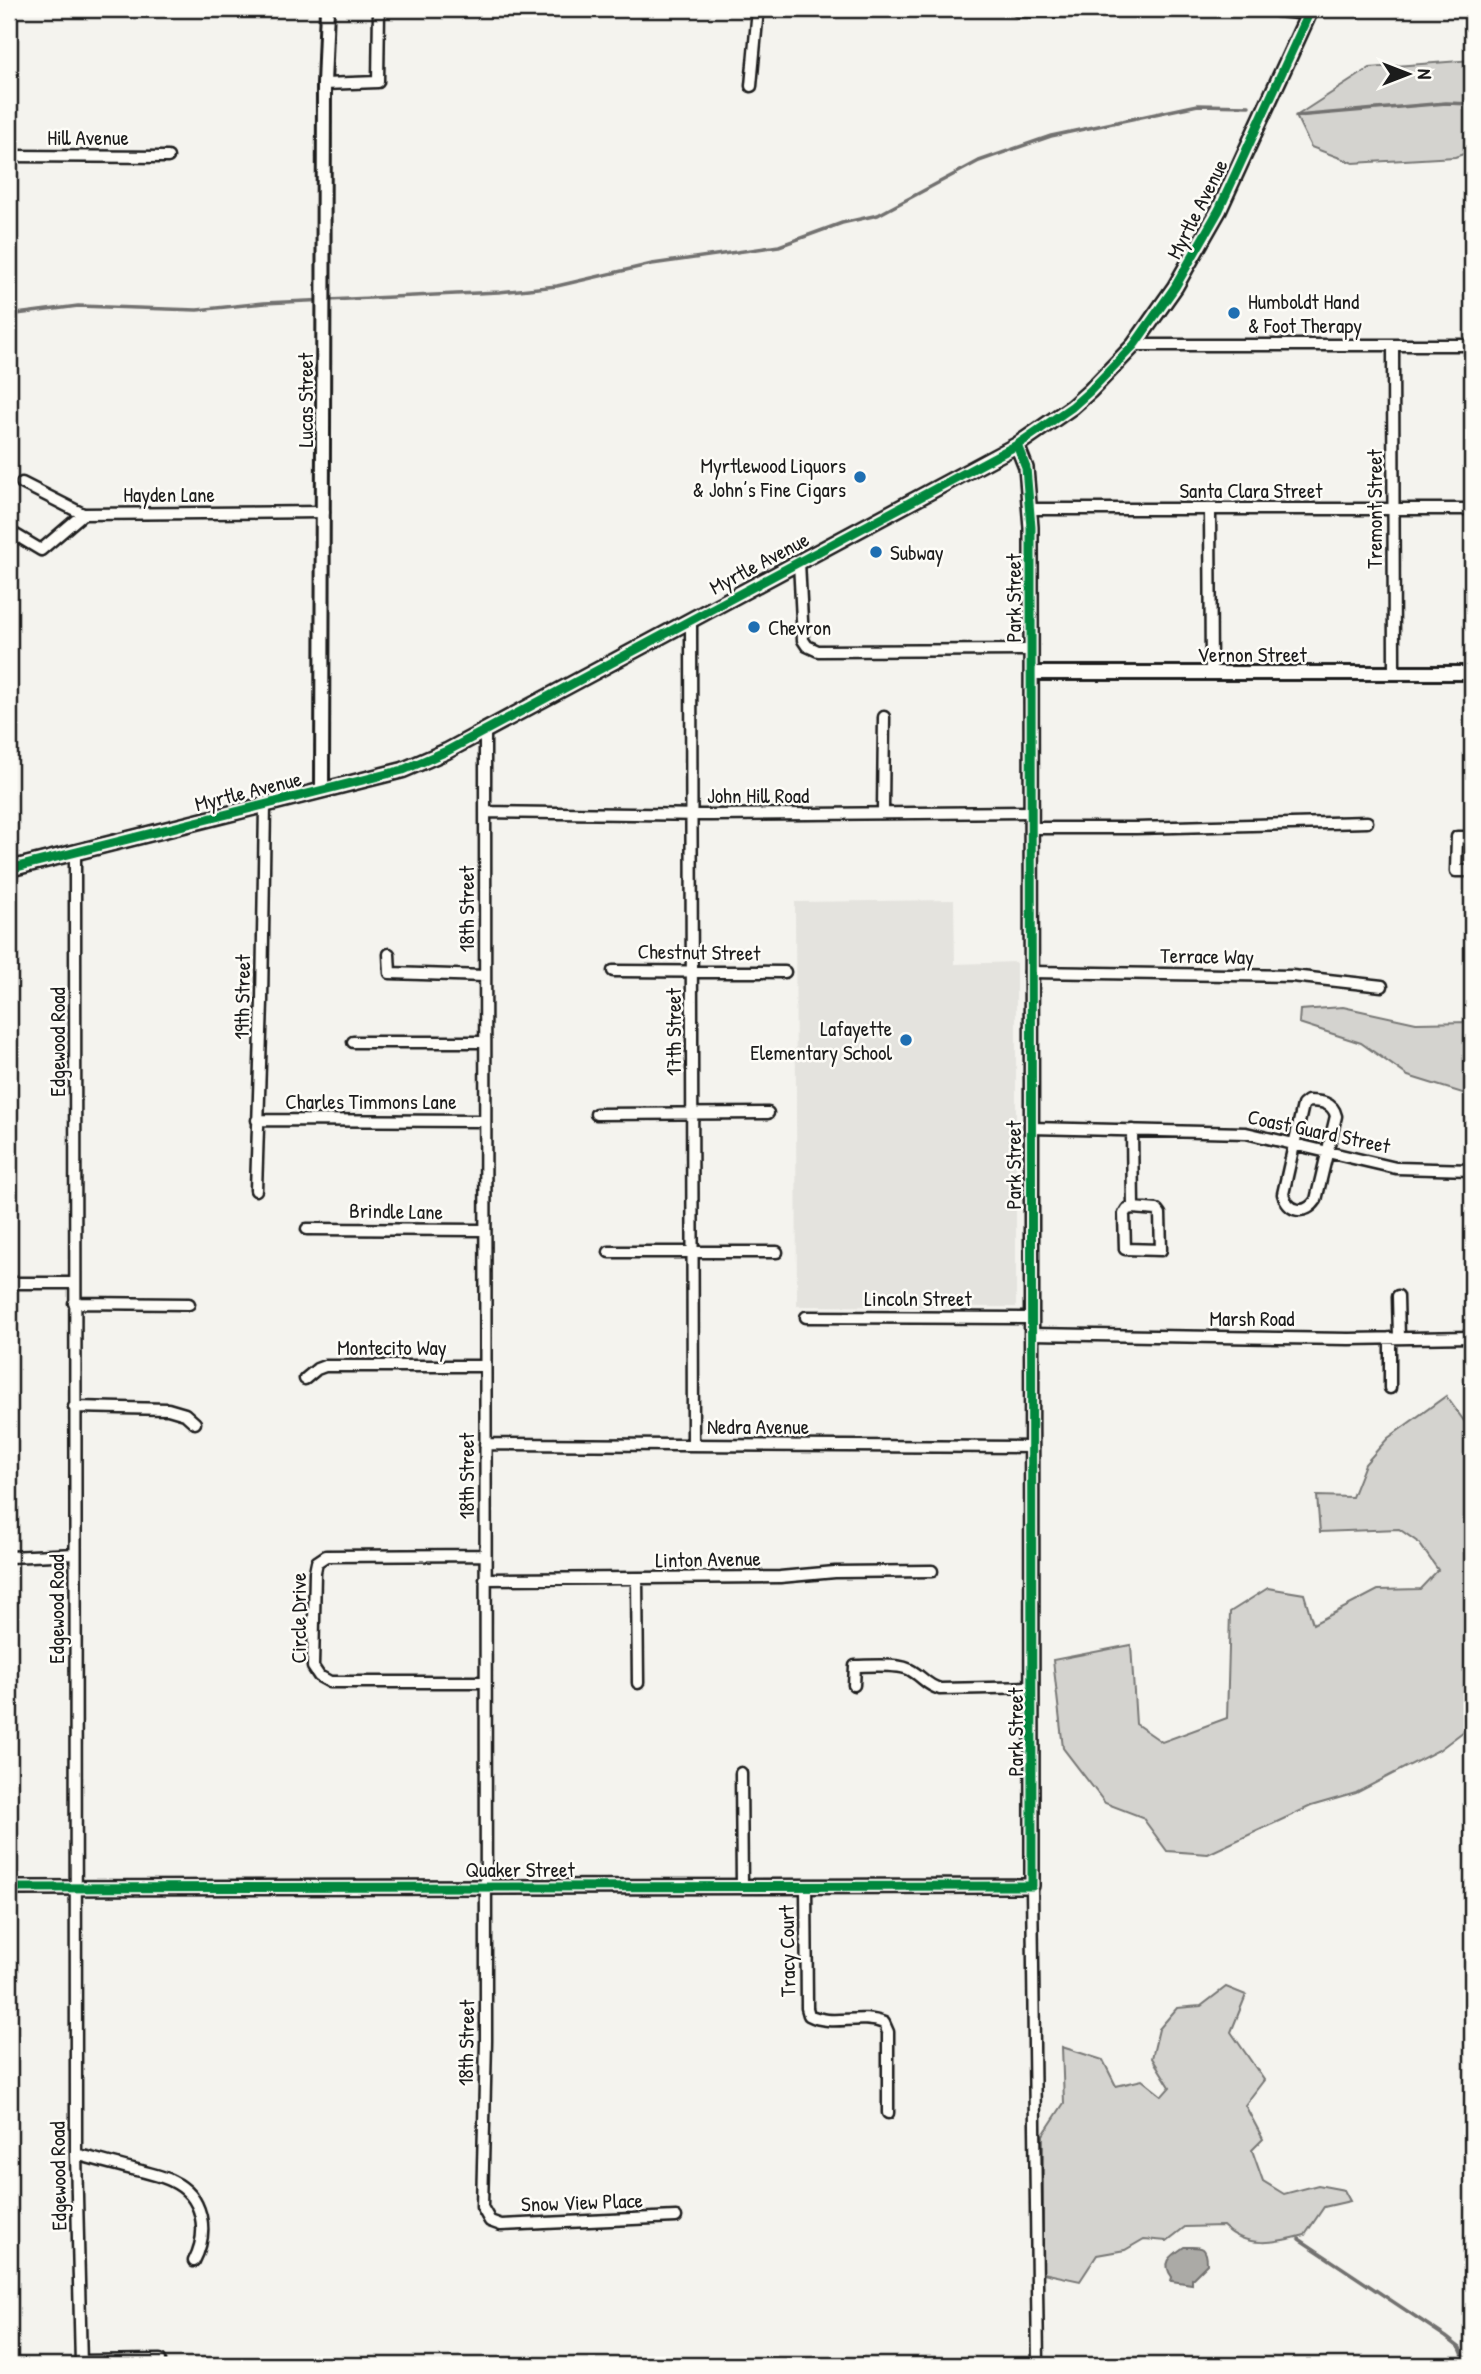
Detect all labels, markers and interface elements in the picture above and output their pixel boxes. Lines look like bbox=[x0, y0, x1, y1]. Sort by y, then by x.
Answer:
north arrow bbox=[1372, 38, 1442, 108]
text: N bbox=[1412, 69, 1438, 79]
street label: Hill Avenue bbox=[47, 123, 129, 152]
street label: Myrtle Avenue bbox=[1159, 154, 1235, 264]
place label: Humboldt Hand & Foot Therapy bbox=[1248, 287, 1362, 340]
marker: Humboldt Hand & Foot Therapy bbox=[1226, 305, 1242, 321]
street label: Lucas Street bbox=[291, 352, 320, 447]
street label: Tremont Street bbox=[1360, 449, 1389, 569]
place label: Myrtlewood Liquors & John’s Fine Cigars bbox=[693, 451, 846, 504]
marker: Myrtlewood Liquors & John’s Fine Cigars bbox=[852, 469, 868, 485]
street label: Santa Clara Street bbox=[1179, 476, 1323, 505]
street label: Hayden Lane bbox=[123, 480, 215, 509]
street label: Myrtle Avenue bbox=[704, 525, 814, 601]
place label: Subway bbox=[890, 538, 944, 567]
marker: Subway bbox=[868, 544, 884, 560]
street label: Park Street bbox=[999, 553, 1028, 642]
place label: Chevron bbox=[768, 613, 831, 642]
marker: Chevron bbox=[746, 619, 762, 635]
street label: Vernon Street bbox=[1197, 640, 1307, 669]
street label: Myrtle Avenue bbox=[192, 764, 304, 818]
street label: John Hill Road bbox=[707, 781, 809, 810]
street label: 18th Street bbox=[452, 865, 481, 952]
street label: Chestnut Street bbox=[637, 936, 761, 968]
street label: Terrace Way bbox=[1160, 941, 1254, 971]
street label: 19th Street bbox=[227, 953, 257, 1040]
street label: Edgewood Road bbox=[43, 987, 72, 1097]
street label: 17th Street bbox=[659, 987, 688, 1076]
place label: Lafayette Elementary School bbox=[750, 1014, 892, 1067]
marker: Lafayette Elementary School bbox=[898, 1032, 914, 1048]
street label: Charles Timmons Lane bbox=[285, 1087, 457, 1116]
street label: Coast Guard Street bbox=[1245, 1102, 1394, 1160]
street label: Park Street bbox=[999, 1120, 1028, 1209]
street label: Brindle Lane bbox=[349, 1196, 443, 1226]
street label: Lincoln Street bbox=[864, 1284, 972, 1313]
street label: Marsh Road bbox=[1210, 1304, 1294, 1333]
street label: Montecito Way bbox=[337, 1333, 447, 1362]
street label: Nedra Avenue bbox=[707, 1412, 809, 1441]
street label: 18th Street bbox=[452, 1432, 481, 1519]
street label: Linton Avenue bbox=[655, 1544, 761, 1574]
street label: Edgewood Road bbox=[42, 1554, 71, 1664]
street label: Circle Drive bbox=[284, 1573, 313, 1663]
street label: Park Street bbox=[1001, 1687, 1030, 1776]
street label: Quaker Street bbox=[465, 1855, 575, 1884]
street label: Tracy Court bbox=[772, 1904, 802, 1997]
street label: 18th Street bbox=[451, 1999, 481, 2086]
street label: Edgewood Road bbox=[43, 2121, 73, 2231]
street label: Snow View Place bbox=[521, 2185, 643, 2219]

